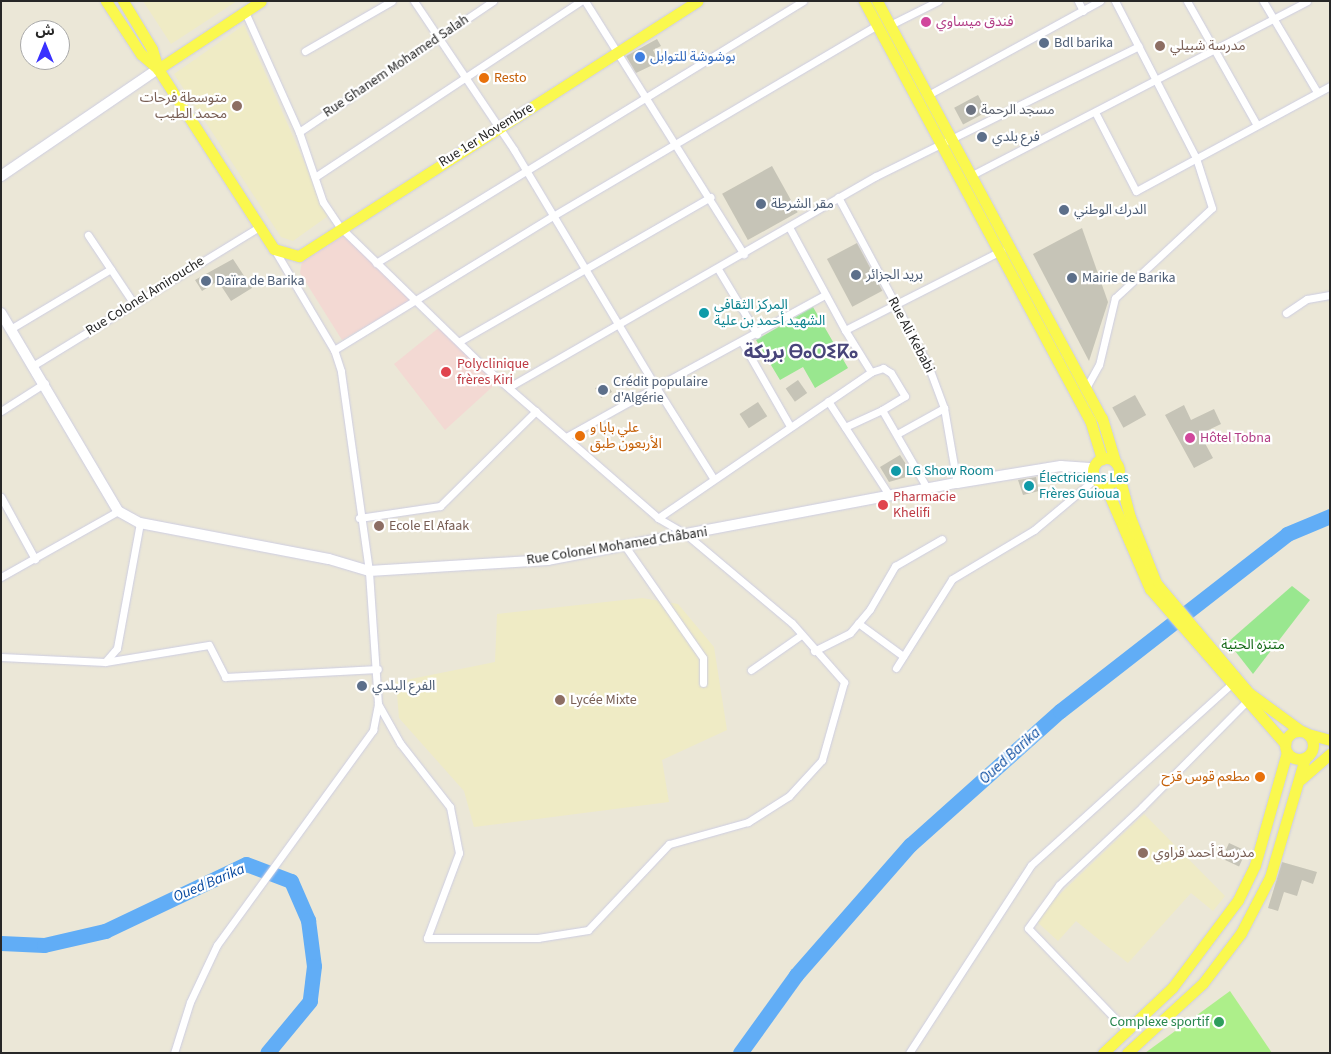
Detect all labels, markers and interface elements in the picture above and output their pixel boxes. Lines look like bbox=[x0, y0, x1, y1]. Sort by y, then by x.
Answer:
street label: Rue Ghanem Mohamed Salah bbox=[320, 11, 472, 121]
place label: فندق ميساوي bbox=[936, 14, 1014, 30]
marker: فندق ميساوي bbox=[920, 16, 932, 28]
north arrow bbox=[20, 20, 70, 70]
text: ش bbox=[35, 21, 55, 41]
place label: Bdl barika bbox=[1054, 35, 1113, 51]
marker: Bdl barika bbox=[1038, 37, 1050, 49]
place label: مدرسة شبيلي bbox=[1170, 38, 1246, 54]
marker: مدرسة شبيلي bbox=[1154, 40, 1166, 52]
place label: بوشوشة للتوابل bbox=[650, 49, 736, 65]
marker: بوشوشة للتوابل bbox=[634, 51, 646, 63]
place label: Resto bbox=[494, 70, 526, 86]
marker: Resto bbox=[478, 72, 490, 84]
place label: متوسطة فرحات محمد الطيب bbox=[140, 90, 227, 122]
street label: Rue 1er Novembre bbox=[436, 99, 536, 171]
marker: متوسطة فرحات محمد الطيب bbox=[231, 100, 243, 112]
place label: مسجد الرحمة bbox=[981, 102, 1055, 118]
marker: مسجد الرحمة bbox=[965, 104, 977, 116]
place label: فرع بلدي bbox=[992, 129, 1040, 145]
marker: فرع بلدي bbox=[976, 131, 988, 143]
place label: مقر الشرطة bbox=[771, 196, 834, 212]
marker: مقر الشرطة bbox=[755, 198, 767, 210]
place label: الدرك الوطني bbox=[1074, 202, 1147, 218]
marker: الدرك الوطني bbox=[1058, 204, 1070, 216]
street label: Rue Colonel Amirouche bbox=[83, 253, 207, 339]
place label: بريد الجزائر bbox=[866, 267, 923, 283]
marker: بريد الجزائر bbox=[850, 269, 862, 281]
place label: Mairie de Barika bbox=[1082, 270, 1176, 286]
marker: Mairie de Barika bbox=[1066, 272, 1078, 284]
place label: Daïra de Barika bbox=[216, 273, 304, 289]
marker: Daïra de Barika bbox=[200, 275, 212, 287]
street label: Rue Ali Kebabi bbox=[884, 294, 938, 376]
place label: المركز الثقافي الشهيد أحمد بن علية bbox=[714, 297, 825, 330]
marker: المركز الثقافي الشهيد أحمد بن علية bbox=[698, 307, 710, 319]
district label: بريكة ⴱⴰⵔⵉⴽⴰ bbox=[744, 342, 858, 364]
place label: Polyclinique frères Kiri bbox=[457, 356, 529, 388]
marker: Polyclinique frères Kiri bbox=[439, 365, 453, 379]
place label: Crédit populaire d'Algérie bbox=[613, 374, 708, 407]
marker: Crédit populaire d'Algérie bbox=[597, 384, 609, 396]
place label: علي بابا و الأربعون طبق bbox=[590, 420, 662, 452]
marker: علي بابا و الأربعون طبق bbox=[574, 430, 586, 442]
place label: Hôtel Tobna bbox=[1200, 430, 1271, 446]
marker: Hôtel Tobna bbox=[1184, 432, 1196, 444]
place label: LG Show Room bbox=[906, 463, 994, 479]
marker: LG Show Room bbox=[890, 465, 902, 477]
place label: Électriciens Les Frères Guioua bbox=[1039, 470, 1129, 502]
marker: Électriciens Les Frères Guioua bbox=[1023, 480, 1035, 492]
place label: Pharmacie Khelifi bbox=[893, 489, 956, 522]
marker: Pharmacie Khelifi bbox=[877, 499, 889, 511]
place label: Ecole El Afaak bbox=[389, 518, 469, 534]
marker: Ecole El Afaak bbox=[373, 520, 385, 532]
street label: Rue Colonel Mohamed Châbani bbox=[525, 523, 709, 569]
park label: متنزه الحنية bbox=[1221, 637, 1285, 653]
place label: الفرع البلدي bbox=[372, 678, 435, 694]
marker: الفرع البلدي bbox=[356, 680, 368, 692]
place label: Lycée Mixte bbox=[570, 692, 637, 708]
marker: Lycée Mixte bbox=[554, 694, 566, 706]
water label: Oued Barika bbox=[976, 724, 1044, 788]
place label: مطعم قوس قزح bbox=[1161, 769, 1250, 785]
marker: مطعم قوس قزح bbox=[1254, 771, 1266, 783]
place label: مدرسة أحمد قراوي bbox=[1153, 845, 1255, 861]
marker: مدرسة أحمد قراوي bbox=[1137, 847, 1149, 859]
water label: Oued Barika bbox=[171, 860, 247, 906]
place label: Complexe sportif bbox=[1110, 1014, 1209, 1030]
marker: Complexe sportif bbox=[1213, 1016, 1225, 1028]

